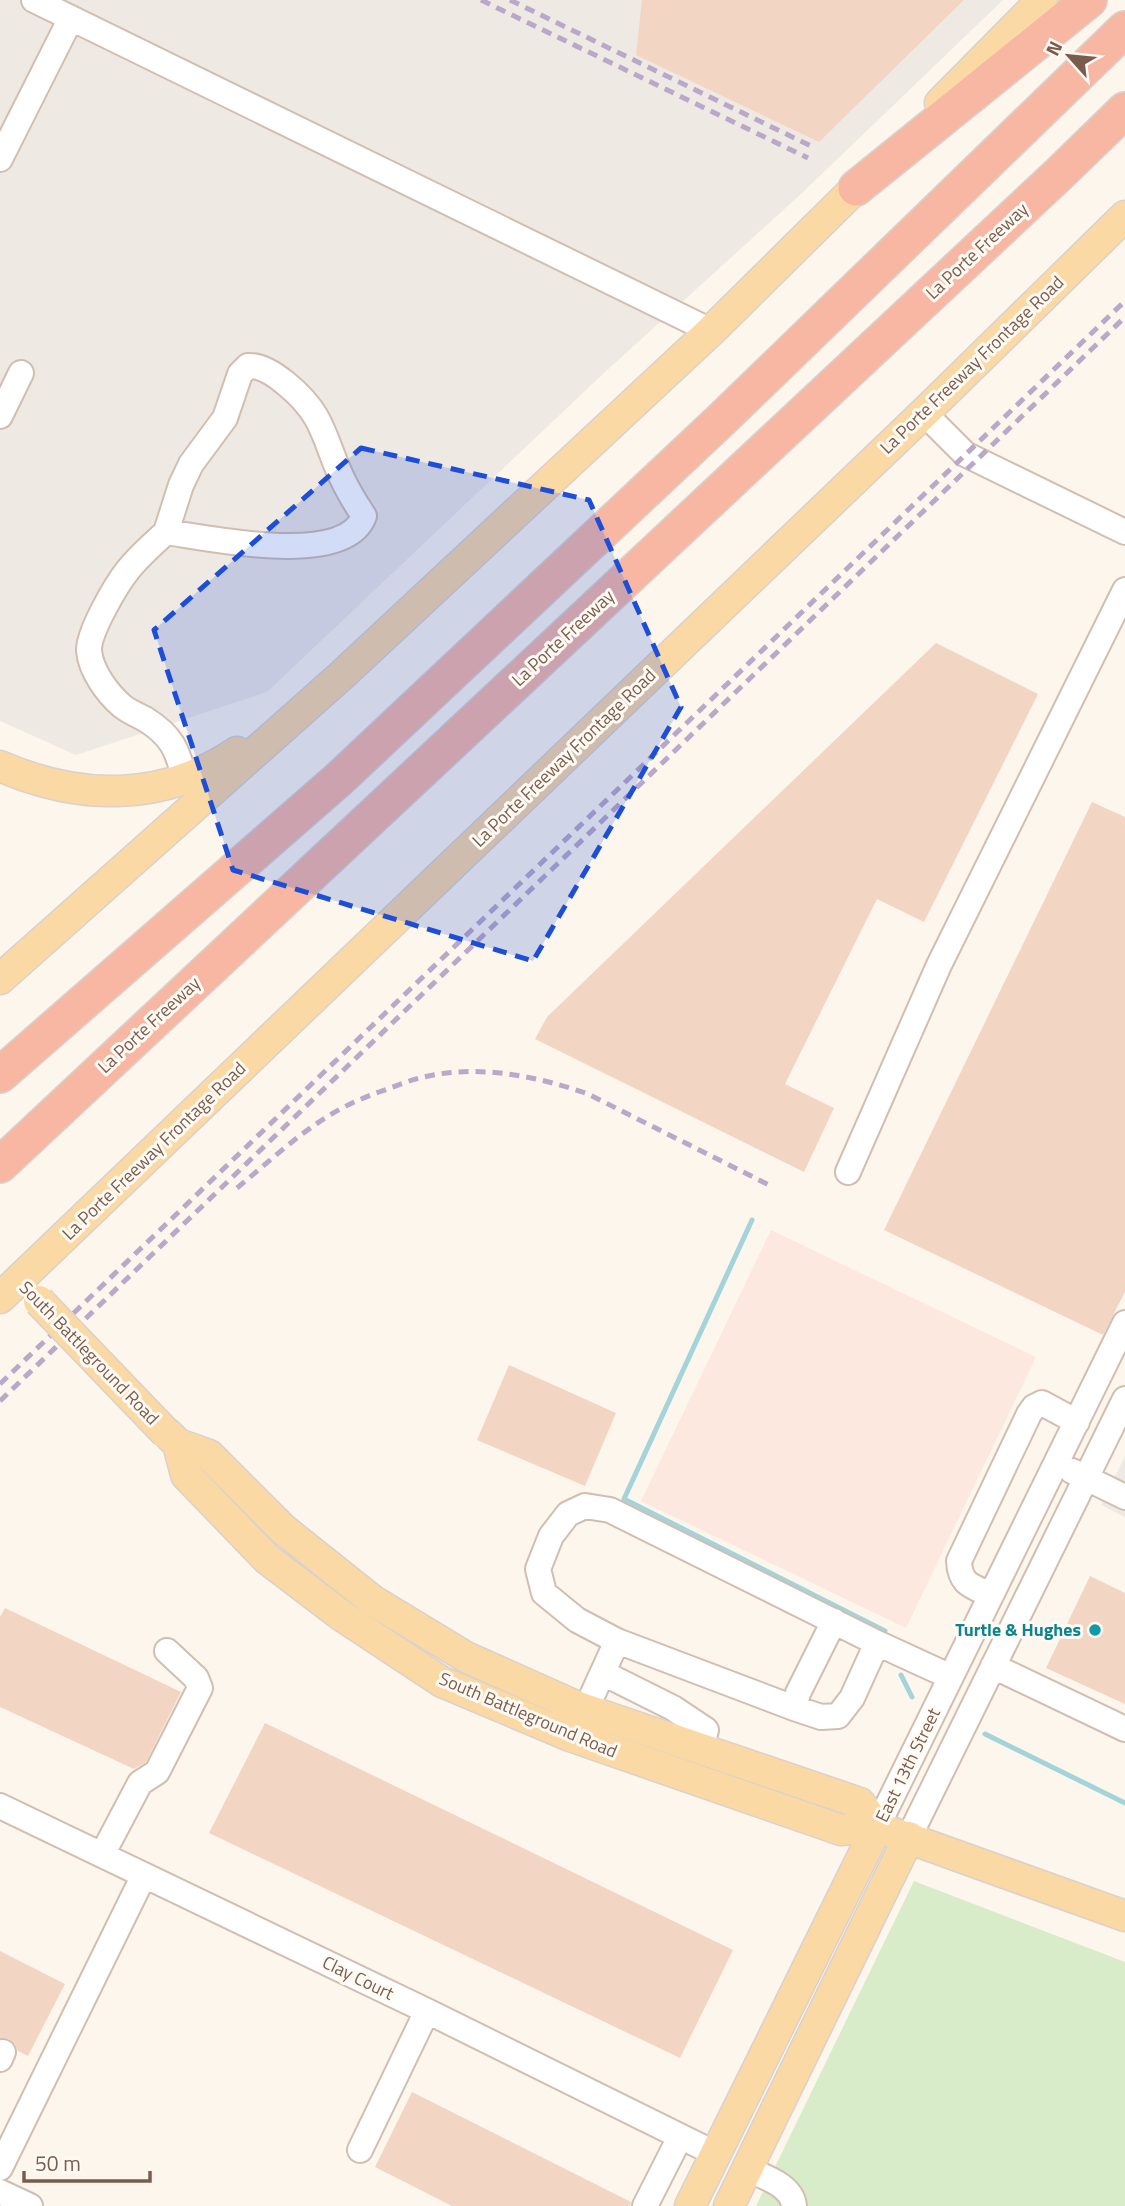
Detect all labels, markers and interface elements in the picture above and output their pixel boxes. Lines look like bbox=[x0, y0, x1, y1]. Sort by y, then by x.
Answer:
north arrow bbox=[1034, 21, 1104, 91]
text: N bbox=[1037, 36, 1069, 61]
street label: La Porte Freeway bbox=[919, 196, 1034, 305]
street label: La Porte Freeway Frontage Road bbox=[874, 269, 1070, 460]
street label: La Porte Freeway bbox=[505, 583, 620, 692]
street label: La Porte Freeway Frontage Road bbox=[466, 662, 662, 853]
street label: La Porte Freeway bbox=[91, 970, 206, 1079]
street label: La Porte Freeway Frontage Road bbox=[56, 1055, 252, 1246]
street label: South Battleground Road bbox=[13, 1274, 165, 1431]
place label: Turtle & Hughes bbox=[955, 1616, 1081, 1643]
marker: Turtle & Hughes bbox=[1087, 1622, 1103, 1638]
street label: South Battleground Road bbox=[435, 1665, 621, 1764]
street label: East 13th Street bbox=[868, 1702, 947, 1826]
street label: Clay Court bbox=[318, 1949, 399, 2007]
scale bar bbox=[24, 2140, 150, 2184]
text: 50 m bbox=[35, 2147, 81, 2179]

